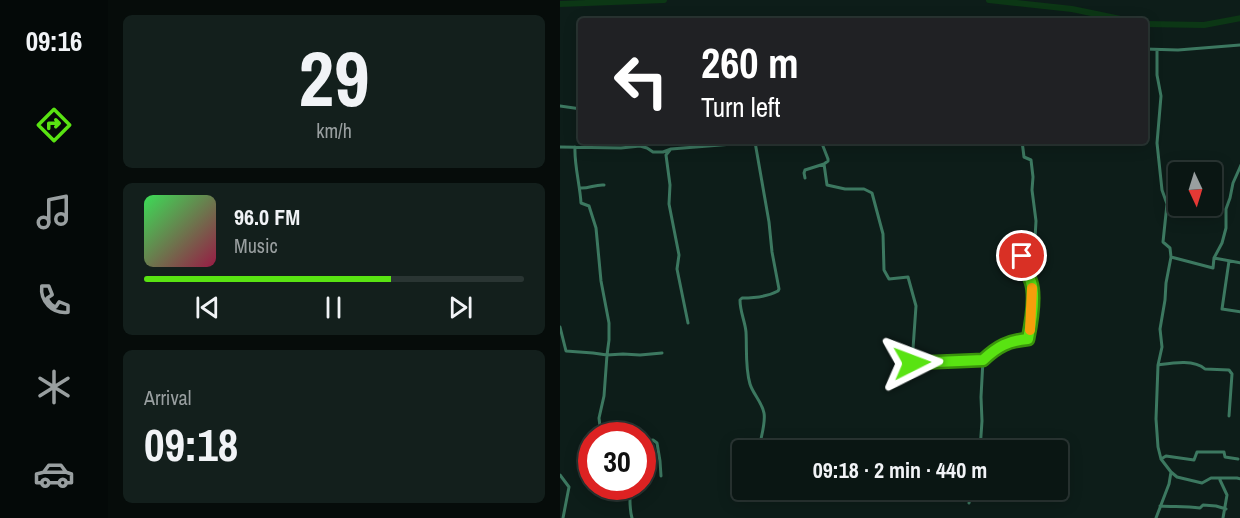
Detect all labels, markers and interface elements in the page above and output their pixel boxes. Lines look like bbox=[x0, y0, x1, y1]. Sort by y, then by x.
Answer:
text: 09:16 bbox=[26, 23, 82, 59]
text: 29 bbox=[298, 25, 370, 130]
text: 260 m bbox=[701, 35, 799, 91]
icon: left bbox=[602, 42, 680, 120]
text: Turn left bbox=[701, 89, 780, 125]
icon: directions bbox=[33, 104, 75, 146]
text: km/h bbox=[316, 117, 352, 144]
north arrow bbox=[1168, 162, 1222, 216]
map controls bbox=[1168, 162, 1222, 216]
icon: music bbox=[33, 191, 75, 233]
text: 96.0 FM bbox=[234, 202, 300, 232]
pin bbox=[996, 230, 1047, 281]
text: Music bbox=[234, 232, 278, 259]
icon: arrive bbox=[1005, 239, 1038, 272]
icon: phone bbox=[33, 279, 75, 321]
icon: previous bbox=[191, 291, 224, 324]
icon: pause bbox=[317, 291, 350, 324]
icon: next bbox=[444, 291, 477, 324]
position arrow bbox=[880, 331, 944, 395]
icon: climate bbox=[33, 366, 75, 408]
text: Arrival bbox=[144, 384, 191, 411]
text: 09:18 bbox=[144, 414, 238, 475]
speed limit sign: 30 bbox=[578, 422, 656, 500]
icon: car bbox=[33, 453, 75, 495]
text: 09:18 · 2 min · 440 m bbox=[813, 455, 987, 485]

